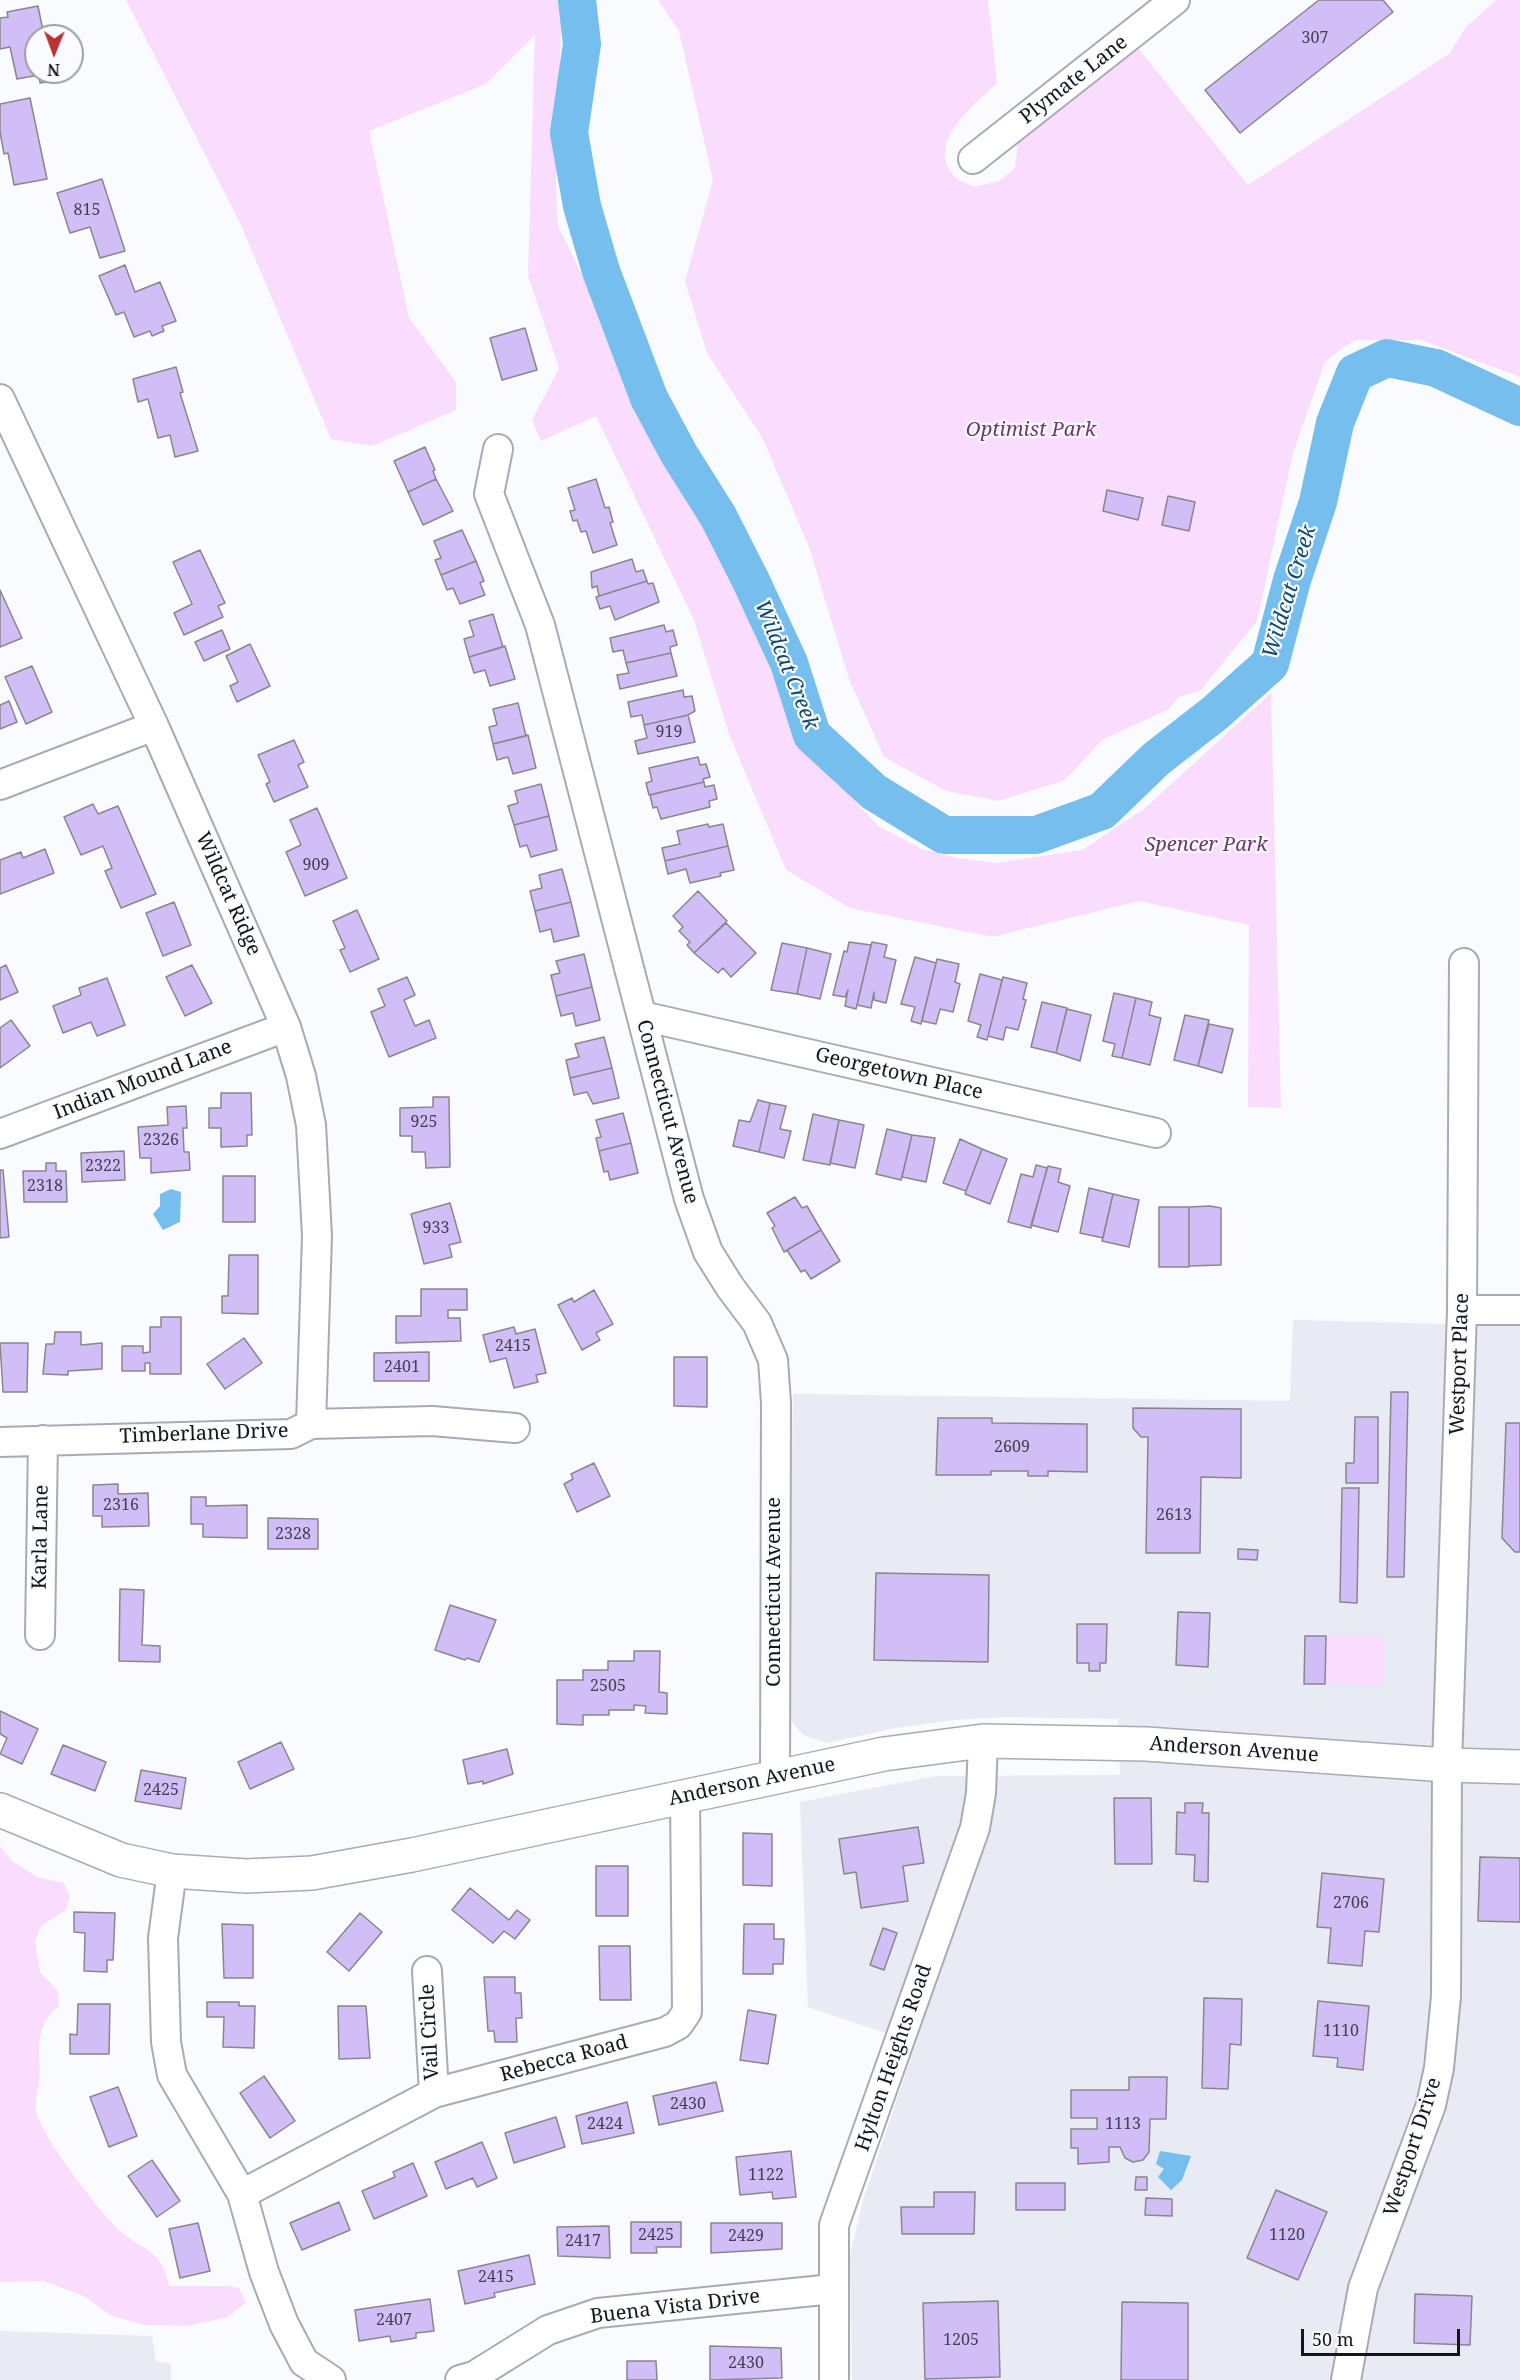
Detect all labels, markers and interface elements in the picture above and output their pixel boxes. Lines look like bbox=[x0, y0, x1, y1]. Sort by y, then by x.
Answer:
north arrow bbox=[24, 24, 84, 84]
house number: 307 bbox=[1302, 28, 1328, 48]
street label: Plymate Lane bbox=[1015, 31, 1133, 129]
text: N bbox=[47, 59, 60, 81]
house number: 815 bbox=[74, 200, 100, 220]
park label: Optimist Park bbox=[966, 418, 1096, 442]
water label: Wildcat Creek bbox=[1258, 522, 1322, 662]
water label: Wildcat Creek bbox=[749, 596, 823, 734]
house number: 919 bbox=[656, 722, 682, 742]
street label: Wildcat Ridge bbox=[190, 829, 266, 959]
park label: Spencer Park bbox=[1144, 833, 1268, 857]
house number: 909 bbox=[303, 855, 329, 875]
street label: Connecticut Avenue bbox=[631, 1017, 703, 1207]
street label: Indian Mound Lane bbox=[50, 1035, 236, 1125]
street label: Georgetown Place bbox=[813, 1043, 985, 1105]
house number: 925 bbox=[411, 1112, 437, 1132]
house number: 2326 bbox=[143, 1130, 179, 1150]
house number: 2322 bbox=[85, 1156, 121, 1176]
house number: 2318 bbox=[27, 1176, 63, 1196]
house number: 933 bbox=[423, 1218, 449, 1238]
street label: Westport Place bbox=[1446, 1293, 1474, 1435]
house number: 2415 bbox=[495, 1336, 531, 1356]
house number: 2401 bbox=[384, 1357, 420, 1377]
street label: Timberlane Drive bbox=[119, 1419, 289, 1449]
house number: 2609 bbox=[994, 1437, 1030, 1457]
street label: Karla Lane bbox=[28, 1484, 54, 1590]
house number: 2316 bbox=[103, 1495, 139, 1515]
street label: Connecticut Avenue bbox=[762, 1497, 786, 1687]
house number: 2613 bbox=[1156, 1505, 1192, 1525]
house number: 2328 bbox=[275, 1524, 311, 1544]
house number: 2505 bbox=[590, 1676, 626, 1696]
street label: Anderson Avenue bbox=[1149, 1732, 1319, 1768]
street label: Anderson Avenue bbox=[667, 1753, 837, 1811]
house number: 2425 bbox=[143, 1780, 179, 1800]
house number: 2706 bbox=[1333, 1893, 1369, 1913]
street label: Hylton Heights Road bbox=[851, 1961, 937, 2155]
street label: Vail Circle bbox=[415, 1983, 445, 2081]
house number: 1110 bbox=[1323, 2021, 1359, 2041]
street label: Rebecca Road bbox=[498, 2030, 630, 2088]
street label: Westport Drive bbox=[1379, 2075, 1447, 2219]
house number: 2430 bbox=[670, 2094, 706, 2114]
house number: 2424 bbox=[587, 2114, 623, 2134]
house number: 1113 bbox=[1105, 2114, 1141, 2134]
house number: 1122 bbox=[748, 2165, 784, 2185]
house number: 2425 bbox=[638, 2225, 674, 2245]
house number: 1120 bbox=[1269, 2225, 1305, 2245]
house number: 2429 bbox=[728, 2226, 764, 2246]
house number: 2417 bbox=[565, 2231, 601, 2251]
house number: 2415 bbox=[478, 2267, 514, 2287]
street label: Buena Vista Drive bbox=[589, 2285, 761, 2329]
house number: 2407 bbox=[376, 2310, 412, 2330]
scale bar bbox=[1304, 2317, 1463, 2355]
text: 50 m bbox=[1312, 2327, 1354, 2351]
house number: 1205 bbox=[943, 2330, 979, 2350]
house number: 2430 bbox=[728, 2353, 764, 2373]

